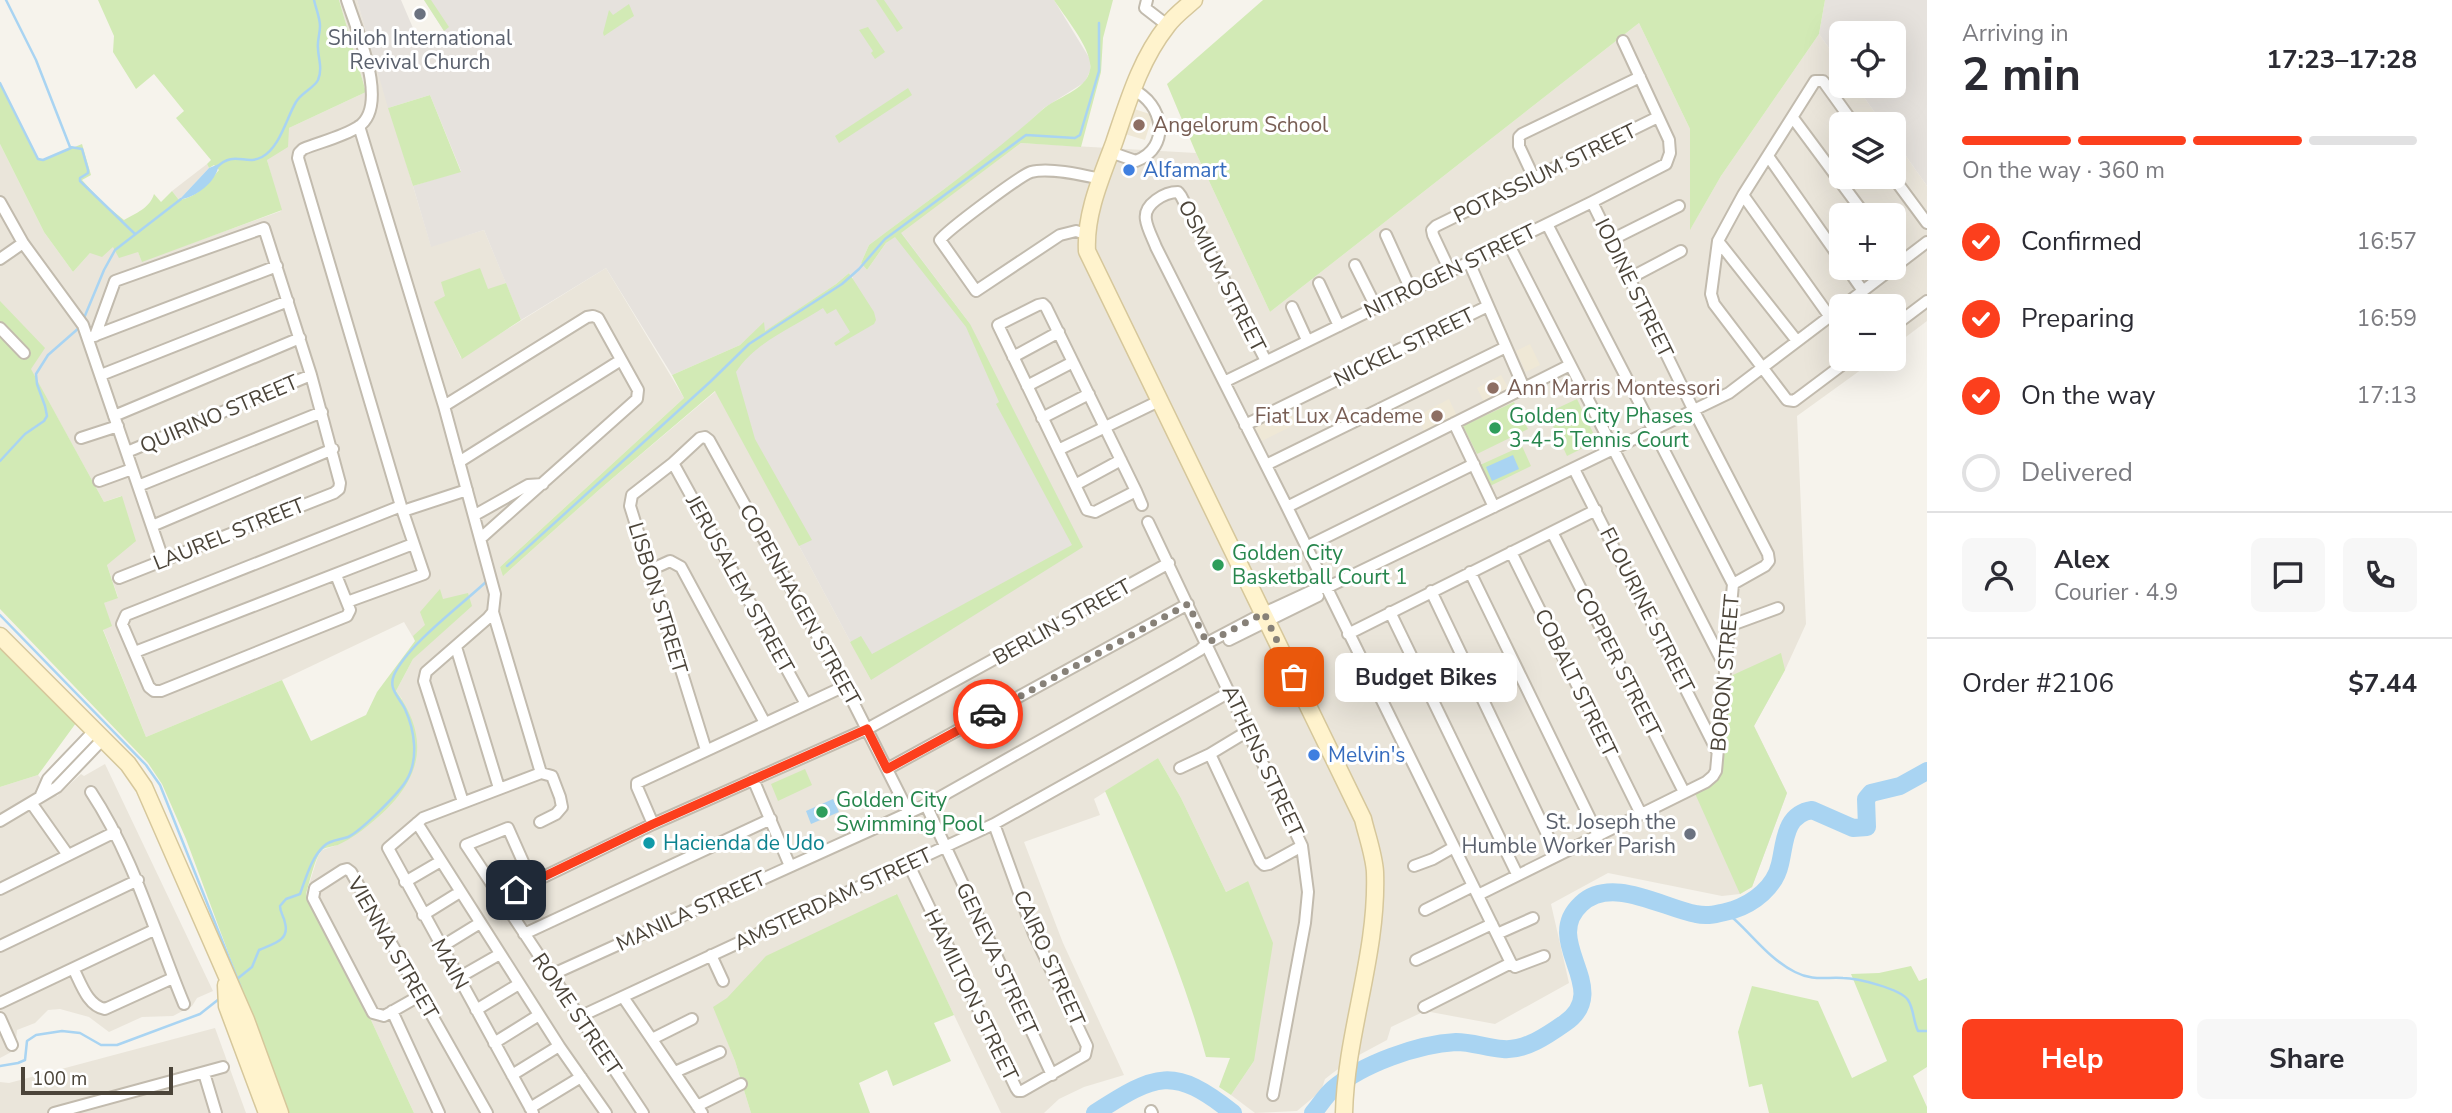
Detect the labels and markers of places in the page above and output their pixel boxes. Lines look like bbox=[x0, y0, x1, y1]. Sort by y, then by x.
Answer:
marker: Shiloh International Revival Church bbox=[412, 6, 428, 22]
place label: Shiloh International Revival Church bbox=[328, 24, 513, 76]
place label: Angelorum School bbox=[1153, 111, 1329, 139]
marker: Angelorum School bbox=[1131, 117, 1147, 133]
place label: Alfamart bbox=[1143, 156, 1228, 184]
marker: Alfamart bbox=[1121, 162, 1137, 178]
place label: Ann Marris Montessori bbox=[1507, 374, 1720, 402]
marker: Ann Marris Montessori bbox=[1485, 380, 1501, 396]
place label: Fiat Lux Academe bbox=[1255, 402, 1423, 430]
place label: Golden City Phases 3-4-5 Tennis Court bbox=[1509, 402, 1693, 454]
marker: Fiat Lux Academe bbox=[1429, 408, 1445, 424]
marker: Golden City Phases 3-4-5 Tennis Court bbox=[1487, 420, 1503, 436]
place label: Golden City Basketball Court 1 bbox=[1232, 539, 1408, 591]
marker: Golden City Basketball Court 1 bbox=[1210, 557, 1226, 573]
pin bbox=[1264, 647, 1324, 707]
callout: Budget Bikes bbox=[1336, 652, 1518, 702]
place label: Melvin's bbox=[1328, 741, 1405, 769]
marker: Melvin's bbox=[1306, 747, 1322, 763]
place label: Golden City Swimming Pool bbox=[836, 786, 985, 838]
marker: Golden City Swimming Pool bbox=[814, 804, 830, 820]
place label: St. Joseph the Humble Worker Parish bbox=[1462, 808, 1676, 860]
marker: St. Joseph the Humble Worker Parish bbox=[1682, 826, 1698, 842]
place label: Hacienda de Udo bbox=[663, 829, 825, 857]
marker: Hacienda de Udo bbox=[641, 835, 657, 851]
pin bbox=[486, 860, 546, 920]

